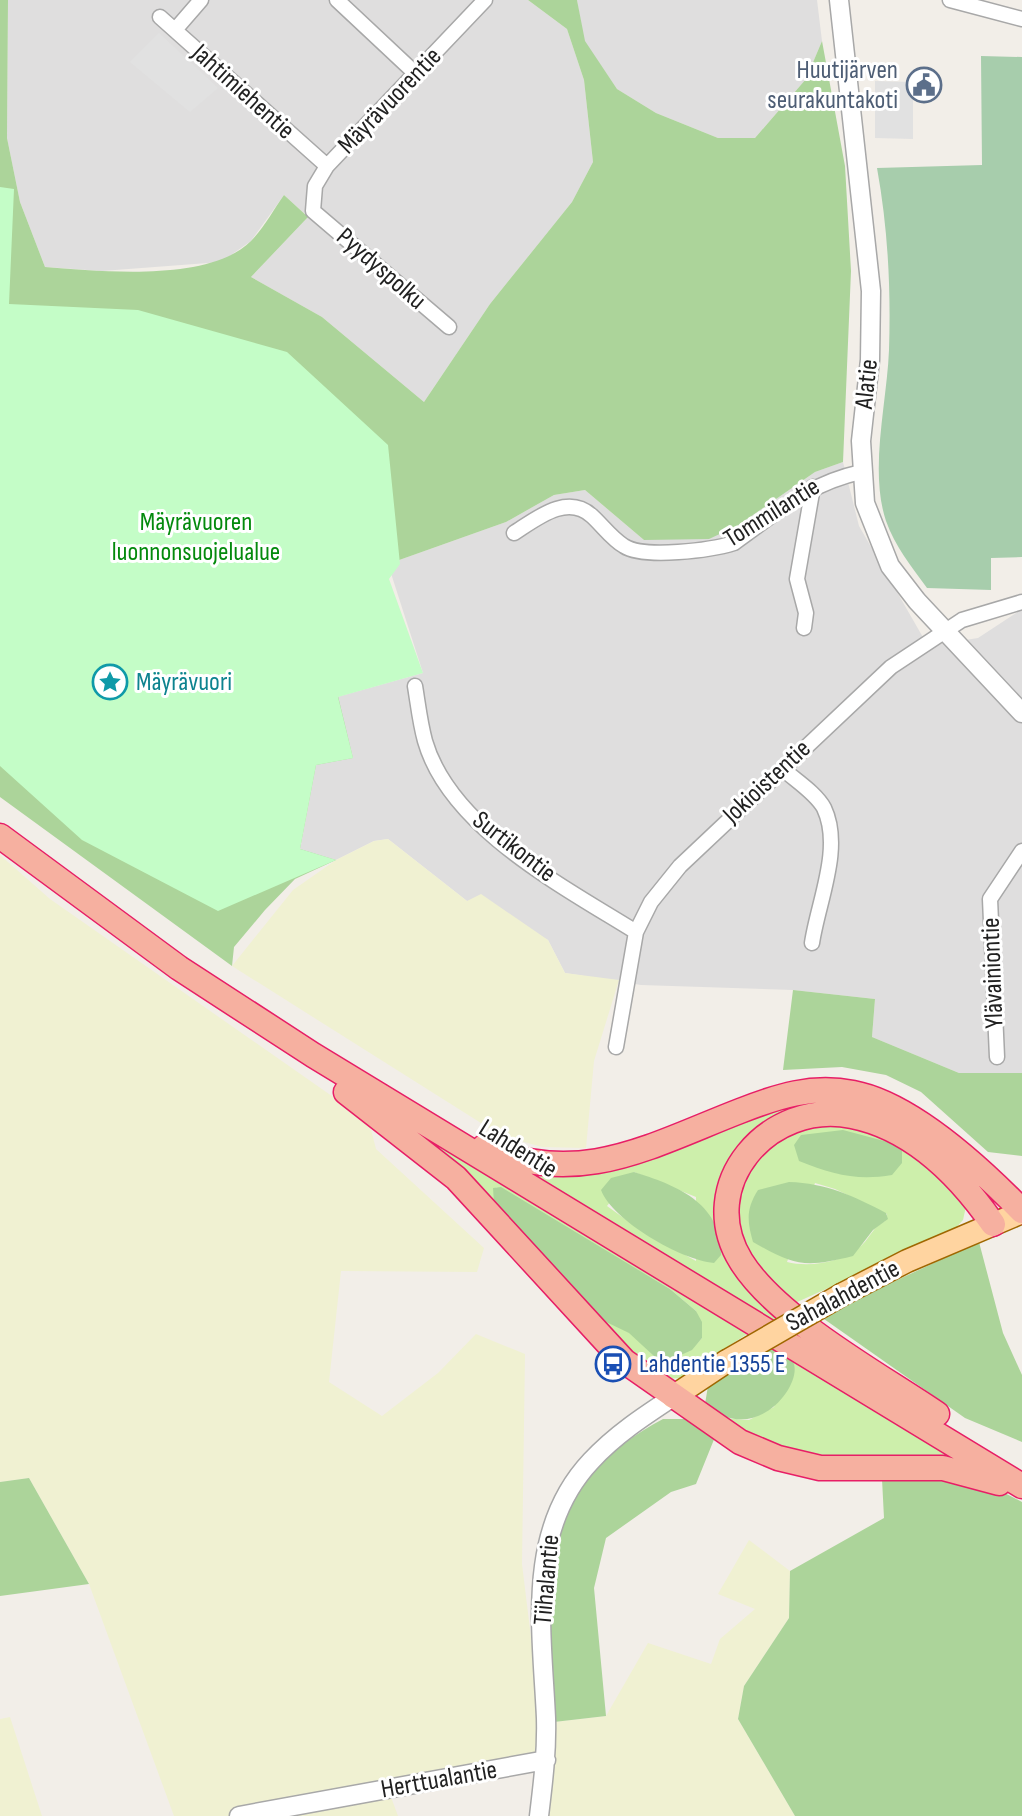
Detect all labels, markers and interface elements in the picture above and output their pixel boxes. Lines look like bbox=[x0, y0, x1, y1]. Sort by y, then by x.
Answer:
street label: Jahtimiehentie bbox=[185, 37, 301, 146]
street label: Mäyrävuorentie bbox=[332, 41, 448, 161]
place label: Huutijärven seurakuntakoti bbox=[767, 55, 898, 116]
public building icon: Huutijärven seurakuntakoti bbox=[905, 66, 943, 104]
street label: Pyydyspolku bbox=[330, 222, 432, 316]
street label: Alatie bbox=[849, 358, 885, 411]
street label: Tommilantie bbox=[718, 471, 826, 555]
park label: Mäyrävuoren luonnonsuojelualue bbox=[112, 507, 280, 568]
place icon: Mäyrävuori bbox=[91, 663, 129, 701]
place label: Mäyrävuori bbox=[136, 667, 232, 698]
street label: Jokioistentie bbox=[716, 734, 817, 831]
street label: Surtikontie bbox=[466, 805, 562, 889]
street label: Ylävainiontie bbox=[976, 917, 1010, 1029]
street label: Lahdentie bbox=[473, 1113, 563, 1185]
street label: Sahalahdentie bbox=[781, 1253, 905, 1339]
bus stop icon: Lahdentie 1355 E bbox=[594, 1345, 632, 1383]
place label: Lahdentie 1355 E bbox=[639, 1349, 785, 1380]
street label: Tiihalantie bbox=[528, 1533, 566, 1627]
street label: Herttualantie bbox=[378, 1755, 500, 1805]

